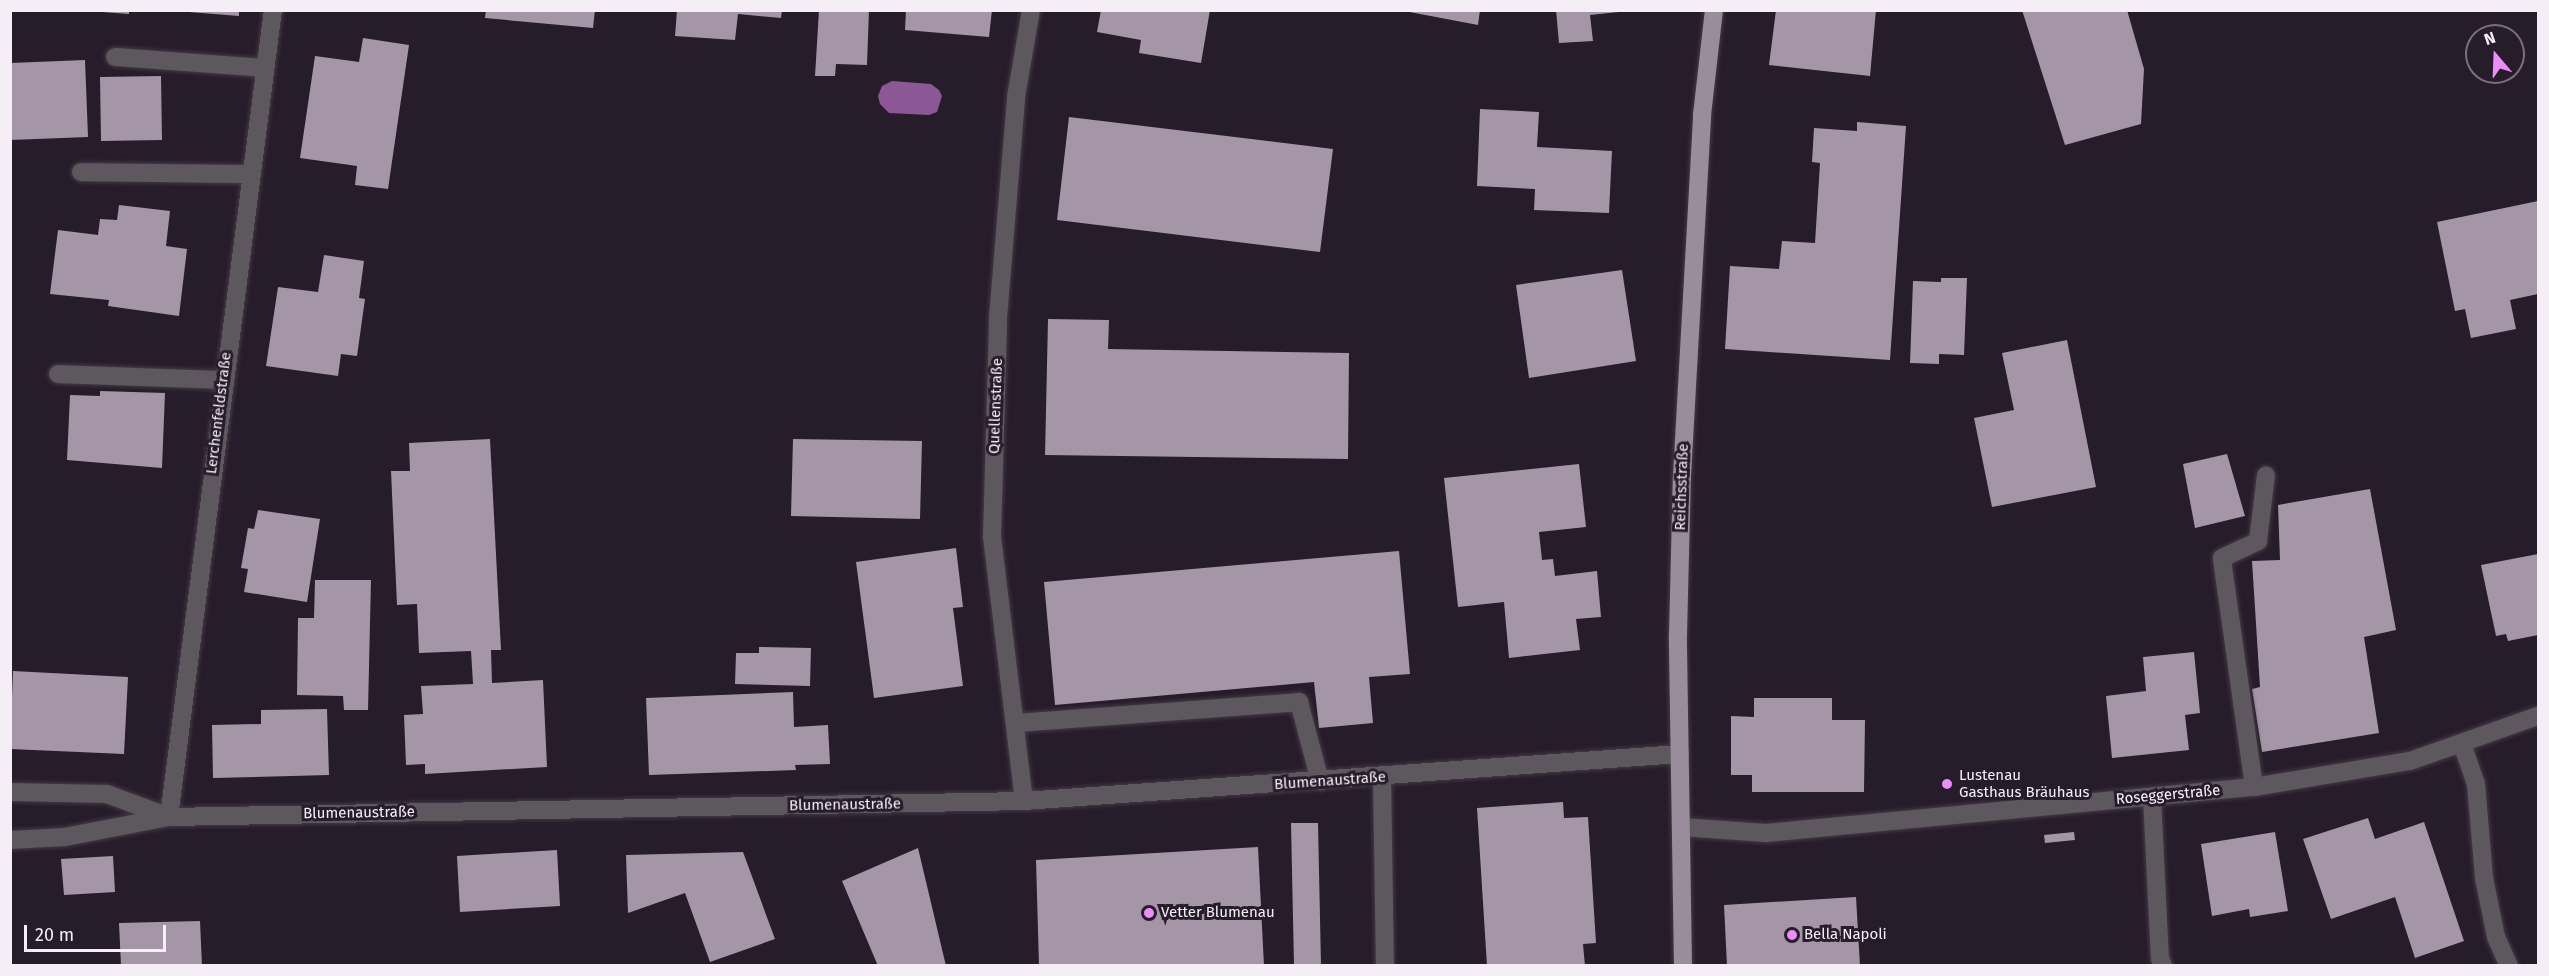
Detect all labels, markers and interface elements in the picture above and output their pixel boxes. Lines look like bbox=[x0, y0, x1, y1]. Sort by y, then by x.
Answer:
north arrow bbox=[2465, 24, 2525, 84]
text: N bbox=[2482, 28, 2498, 49]
street label: Lerchenfeldstraße bbox=[203, 351, 235, 475]
street label: Quellenstraße bbox=[985, 358, 1007, 454]
street label: Reichsstraße bbox=[1671, 443, 1693, 531]
place label: Lustenau Gasthaus Bräuhaus bbox=[1959, 766, 2090, 801]
street label: Blumenaustraße bbox=[1274, 768, 1386, 794]
marker: Lustenau Gasthaus Bräuhaus bbox=[1940, 777, 1954, 791]
street label: Roseggerstraße bbox=[2115, 781, 2221, 809]
street label: Blumenaustraße bbox=[789, 795, 901, 815]
street label: Blumenaustraße bbox=[303, 803, 415, 823]
place label: Vetter Blumenau bbox=[1161, 904, 1275, 922]
marker: Vetter Blumenau bbox=[1142, 906, 1156, 920]
scale bar bbox=[27, 913, 170, 951]
text: 20 m bbox=[35, 924, 74, 946]
place label: Bella Napoli bbox=[1804, 926, 1887, 944]
marker: Bella Napoli bbox=[1785, 928, 1799, 942]

